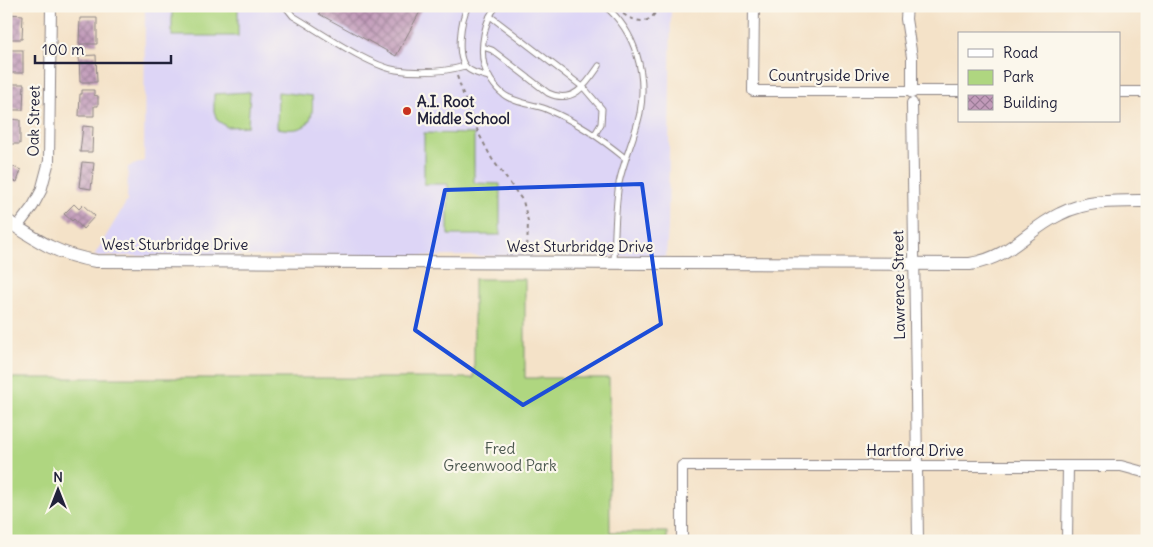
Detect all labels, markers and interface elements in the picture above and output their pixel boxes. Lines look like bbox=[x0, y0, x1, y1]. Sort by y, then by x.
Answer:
scale bar bbox=[35, 32, 171, 64]
legend bbox=[958, 32, 1120, 122]
text: 100 m bbox=[42, 40, 84, 59]
text: Road bbox=[1003, 43, 1038, 62]
street label: Countryside Drive bbox=[768, 66, 890, 85]
text: Park bbox=[1003, 67, 1034, 86]
street label: Oak Street bbox=[23, 85, 44, 157]
place label: A.I. Root Middle School bbox=[417, 92, 510, 128]
text: Building bbox=[1003, 93, 1058, 112]
marker: A.I. Root Middle School bbox=[401, 105, 413, 117]
street label: Lawrence Street bbox=[888, 230, 909, 340]
street label: West Sturbridge Drive bbox=[102, 235, 248, 254]
street label: West Sturbridge Drive bbox=[507, 237, 653, 256]
park label: Fred Greenwood Park bbox=[443, 439, 557, 475]
street label: Hartford Drive bbox=[866, 441, 964, 460]
north arrow bbox=[32, 464, 82, 514]
text: N bbox=[53, 468, 63, 486]

